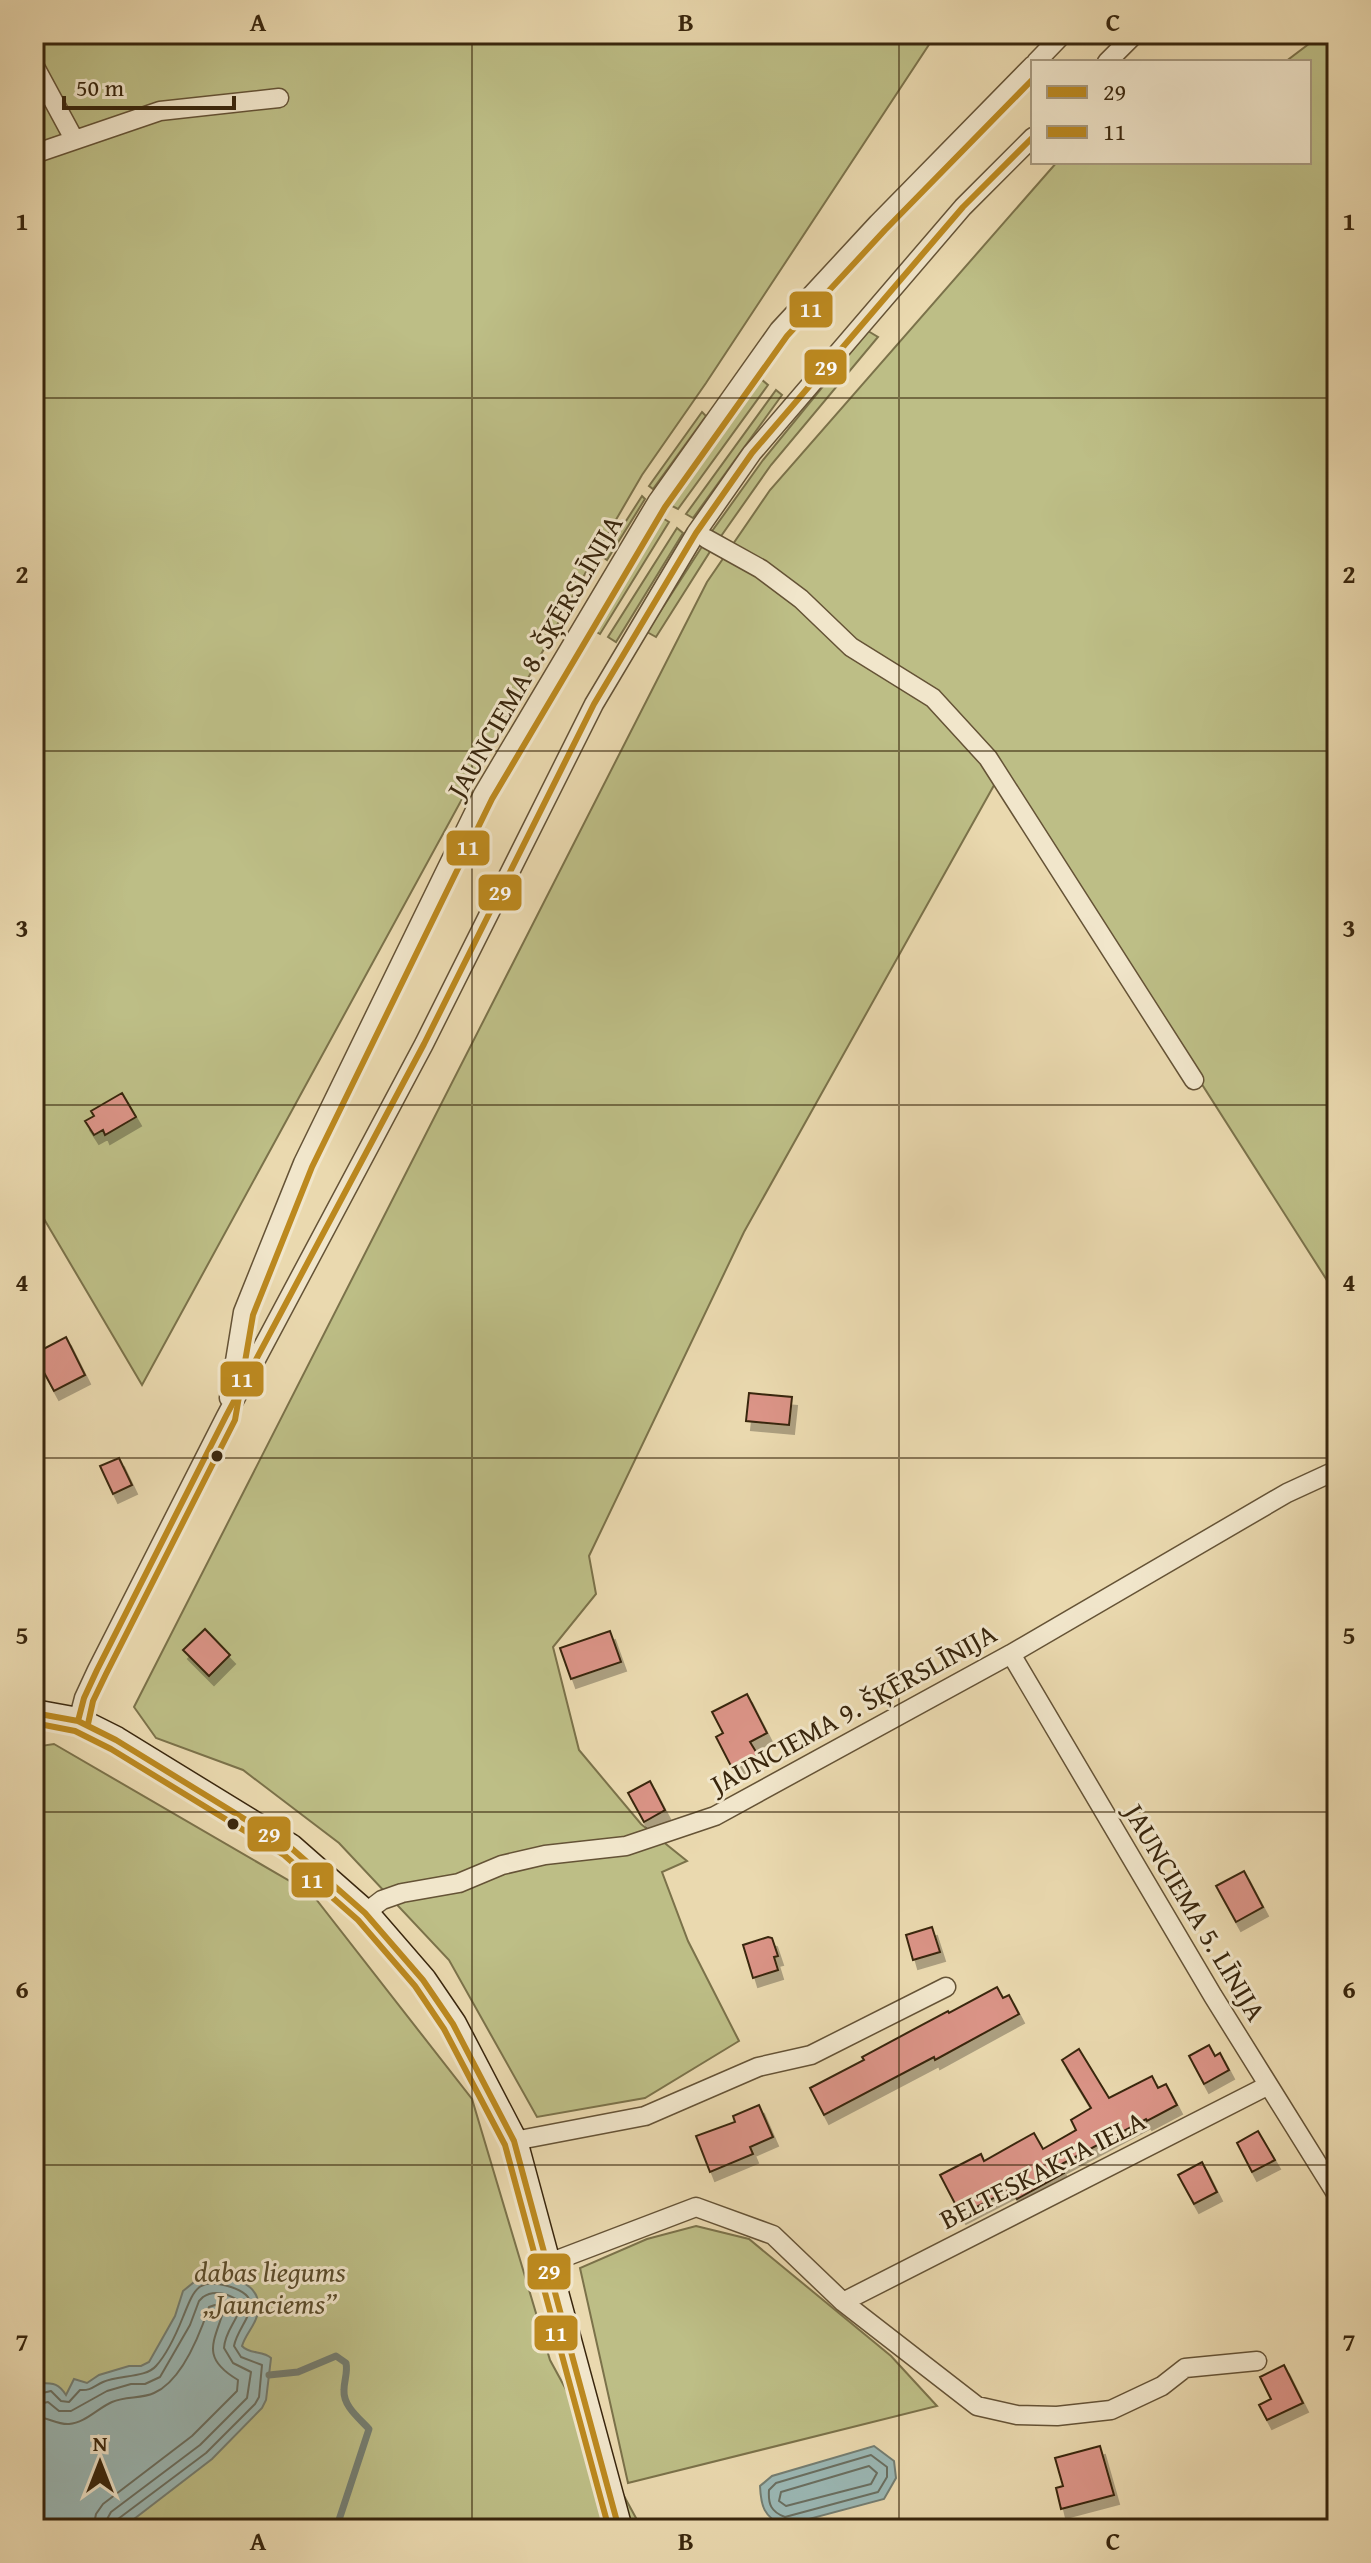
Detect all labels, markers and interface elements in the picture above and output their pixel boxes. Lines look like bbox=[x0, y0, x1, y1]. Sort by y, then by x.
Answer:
text: A bbox=[250, 2, 267, 41]
text: B bbox=[678, 2, 694, 41]
text: C bbox=[1106, 2, 1120, 41]
scale bar bbox=[64, 60, 234, 110]
legend bbox=[1031, 60, 1311, 164]
text: 50 m bbox=[76, 70, 124, 105]
text: 29 bbox=[1103, 74, 1126, 109]
text: 11 bbox=[1103, 114, 1126, 149]
text: 1 bbox=[15, 201, 29, 240]
text: 1 bbox=[1342, 201, 1356, 240]
line badge: 11 bbox=[788, 290, 834, 329]
text: 11 bbox=[800, 293, 822, 325]
line badge: 29 bbox=[803, 348, 848, 386]
text: 29 bbox=[815, 351, 837, 383]
street label: JAUNCIEMA 8. ŠĶĒRSLĪNIJA bbox=[434, 507, 632, 808]
text: 2 bbox=[15, 554, 29, 593]
text: 2 bbox=[1342, 554, 1356, 593]
line badge: 11 bbox=[445, 829, 491, 867]
text: 11 bbox=[457, 831, 479, 863]
line badge: 29 bbox=[477, 873, 523, 912]
text: 29 bbox=[489, 876, 511, 908]
text: 3 bbox=[15, 908, 29, 947]
text: 3 bbox=[1342, 908, 1356, 947]
text: 4 bbox=[15, 1262, 29, 1301]
text: 4 bbox=[1342, 1262, 1356, 1301]
line badge: 11 bbox=[219, 1360, 265, 1398]
text: 11 bbox=[231, 1363, 253, 1395]
unlabelled marker bbox=[209, 1448, 225, 1464]
street label: JAUNCIEMA 9. ŠĶĒRSLĪNIJA bbox=[700, 1612, 1003, 1805]
text: 5 bbox=[15, 1615, 29, 1654]
text: 5 bbox=[1342, 1615, 1356, 1654]
street label: JAUNCIEMA 5. LĪNIJA bbox=[1113, 1793, 1277, 2028]
line badge: 29 bbox=[246, 1815, 292, 1853]
unlabelled marker bbox=[225, 1816, 241, 1832]
text: 29 bbox=[258, 1818, 280, 1850]
line badge: 11 bbox=[290, 1861, 335, 1899]
text: 11 bbox=[301, 1864, 323, 1896]
text: 6 bbox=[15, 1969, 29, 2008]
text: 6 bbox=[1342, 1969, 1356, 2008]
street label: BELTESKAKTA IELA bbox=[932, 2099, 1152, 2239]
park label: dabas liegums „Jaunciems” bbox=[194, 2251, 346, 2324]
line badge: 29 bbox=[526, 2252, 572, 2291]
text: 29 bbox=[538, 2255, 560, 2287]
line badge: 11 bbox=[533, 2314, 579, 2352]
text: 11 bbox=[545, 2317, 567, 2349]
text: 7 bbox=[15, 2322, 29, 2361]
text: 7 bbox=[1342, 2322, 1356, 2361]
north arrow bbox=[60, 2423, 140, 2503]
text: N bbox=[93, 2427, 108, 2459]
text: A bbox=[250, 2521, 267, 2560]
text: B bbox=[678, 2521, 694, 2560]
text: C bbox=[1106, 2521, 1120, 2560]

